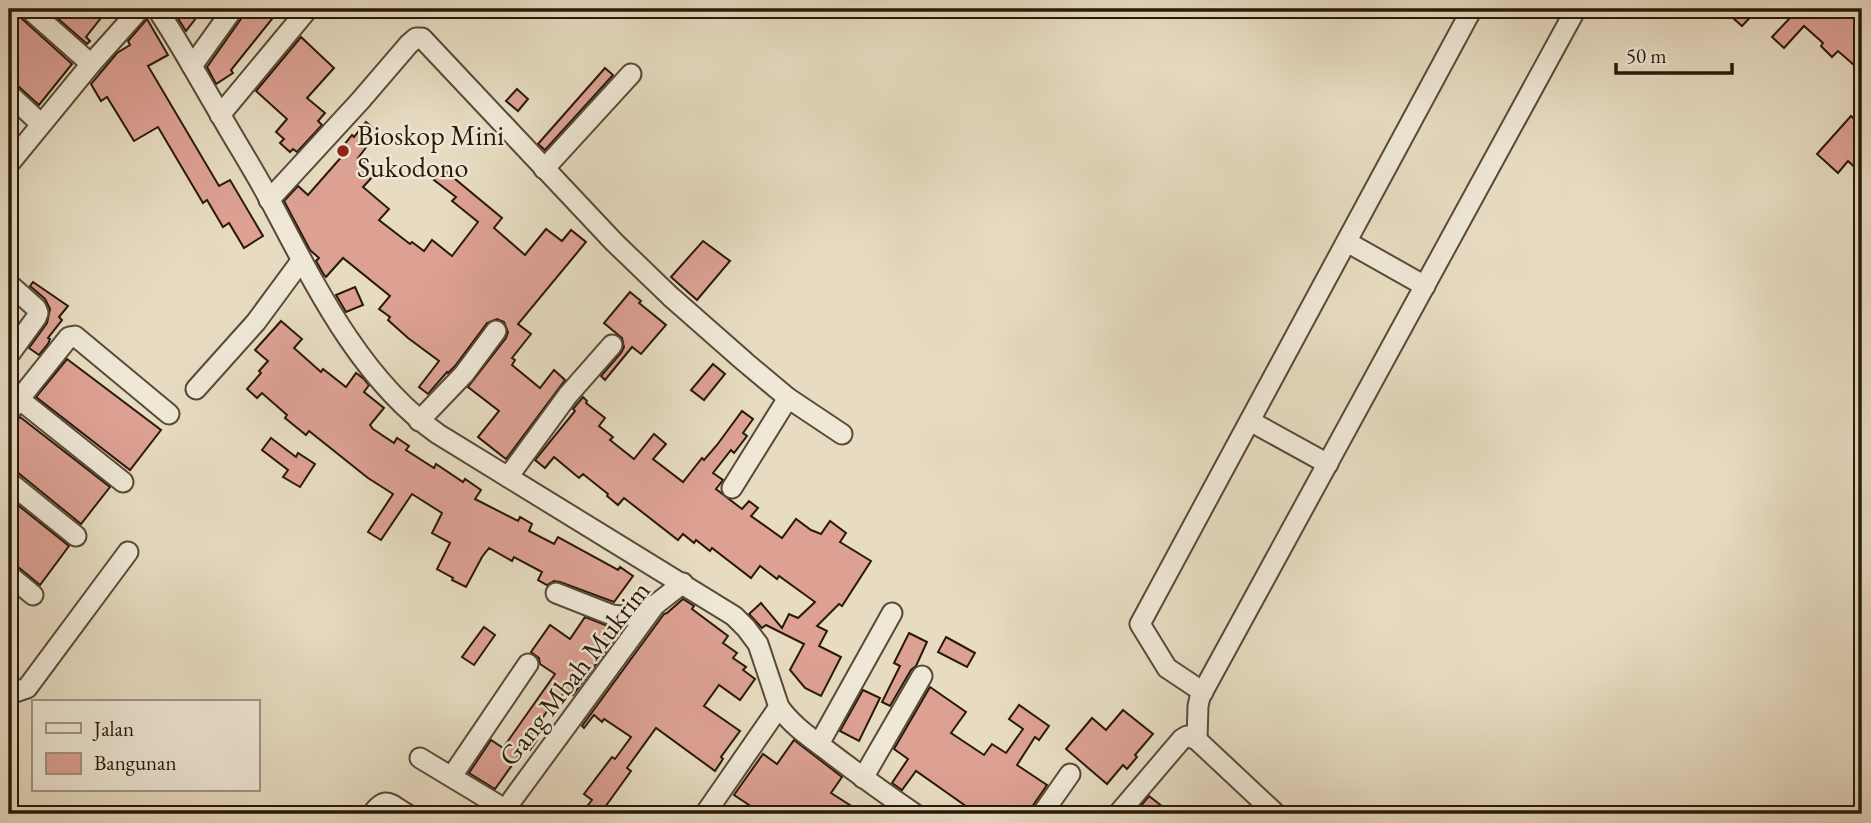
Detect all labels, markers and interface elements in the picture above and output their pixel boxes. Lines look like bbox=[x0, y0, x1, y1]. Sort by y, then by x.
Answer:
scale bar bbox=[1616, 32, 1731, 76]
text: 50 m bbox=[1626, 42, 1667, 69]
place label: Bioskop Mini Sukodono bbox=[357, 117, 504, 185]
marker: Bioskop Mini Sukodono bbox=[335, 143, 351, 159]
street label: Gang Mbah Mukrim bbox=[490, 573, 658, 773]
legend bbox=[32, 700, 259, 792]
text: Jalan bbox=[92, 715, 134, 742]
text: Bangunan bbox=[94, 749, 177, 776]

